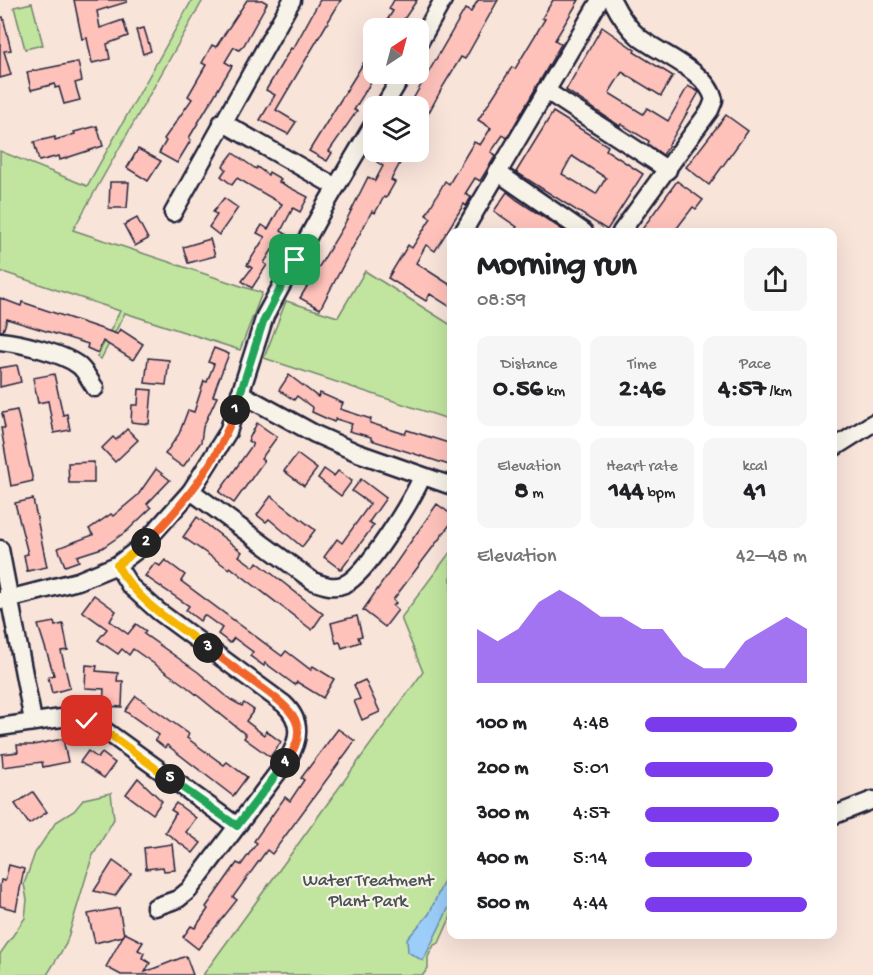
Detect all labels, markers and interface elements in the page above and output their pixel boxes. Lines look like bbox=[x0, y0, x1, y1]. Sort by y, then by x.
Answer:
north arrow bbox=[363, 18, 429, 84]
map controls bbox=[363, 18, 429, 162]
button: layers bbox=[363, 96, 429, 162]
pin bbox=[269, 234, 320, 285]
icon: arrive bbox=[278, 243, 311, 276]
text: Morning run bbox=[477, 248, 637, 286]
button: share bbox=[744, 248, 807, 311]
text: 08:59 bbox=[477, 290, 526, 313]
text: Distance bbox=[501, 356, 557, 375]
text: Time bbox=[627, 356, 657, 375]
text: Pace bbox=[739, 356, 771, 375]
text: 0.56 bbox=[493, 375, 543, 406]
text: 2:46 bbox=[619, 375, 665, 406]
text: 4:57 bbox=[718, 375, 766, 406]
text: km bbox=[543, 383, 565, 402]
text: /km bbox=[766, 383, 792, 402]
pin: 1 bbox=[220, 395, 250, 425]
text: 1 bbox=[232, 400, 238, 419]
text: Elevation bbox=[497, 458, 561, 477]
text: Heart rate bbox=[606, 458, 678, 477]
text: kcal bbox=[743, 458, 767, 477]
text: 8 bbox=[514, 477, 529, 508]
text: 144 bbox=[609, 477, 644, 508]
text: 41 bbox=[744, 477, 766, 508]
text: m bbox=[529, 485, 544, 504]
text: bpm bbox=[644, 485, 675, 504]
pin: 2 bbox=[131, 528, 161, 558]
text: 2 bbox=[142, 533, 150, 552]
text: Elevation bbox=[477, 546, 557, 569]
text: 42–48 m bbox=[736, 546, 807, 569]
pin: 3 bbox=[193, 633, 223, 663]
text: 3 bbox=[204, 638, 212, 657]
pin bbox=[61, 695, 112, 746]
icon: check bbox=[70, 704, 103, 737]
text: 100 m bbox=[477, 713, 527, 736]
text: 4:48 bbox=[573, 713, 609, 736]
pin: 4 bbox=[270, 748, 300, 778]
text: 4 bbox=[281, 753, 289, 772]
text: 200 m bbox=[477, 758, 528, 781]
text: 5:01 bbox=[573, 758, 609, 781]
pin: 5 bbox=[155, 764, 185, 794]
text: 5 bbox=[166, 769, 174, 788]
text: 300 m bbox=[477, 803, 529, 826]
text: 4:57 bbox=[573, 803, 610, 826]
text: 400 m bbox=[477, 848, 528, 871]
text: 5:14 bbox=[573, 848, 607, 871]
park label: Water Treatment Plant Park bbox=[303, 871, 435, 913]
text: 500 m bbox=[477, 893, 529, 916]
text: 4:44 bbox=[573, 893, 608, 916]

